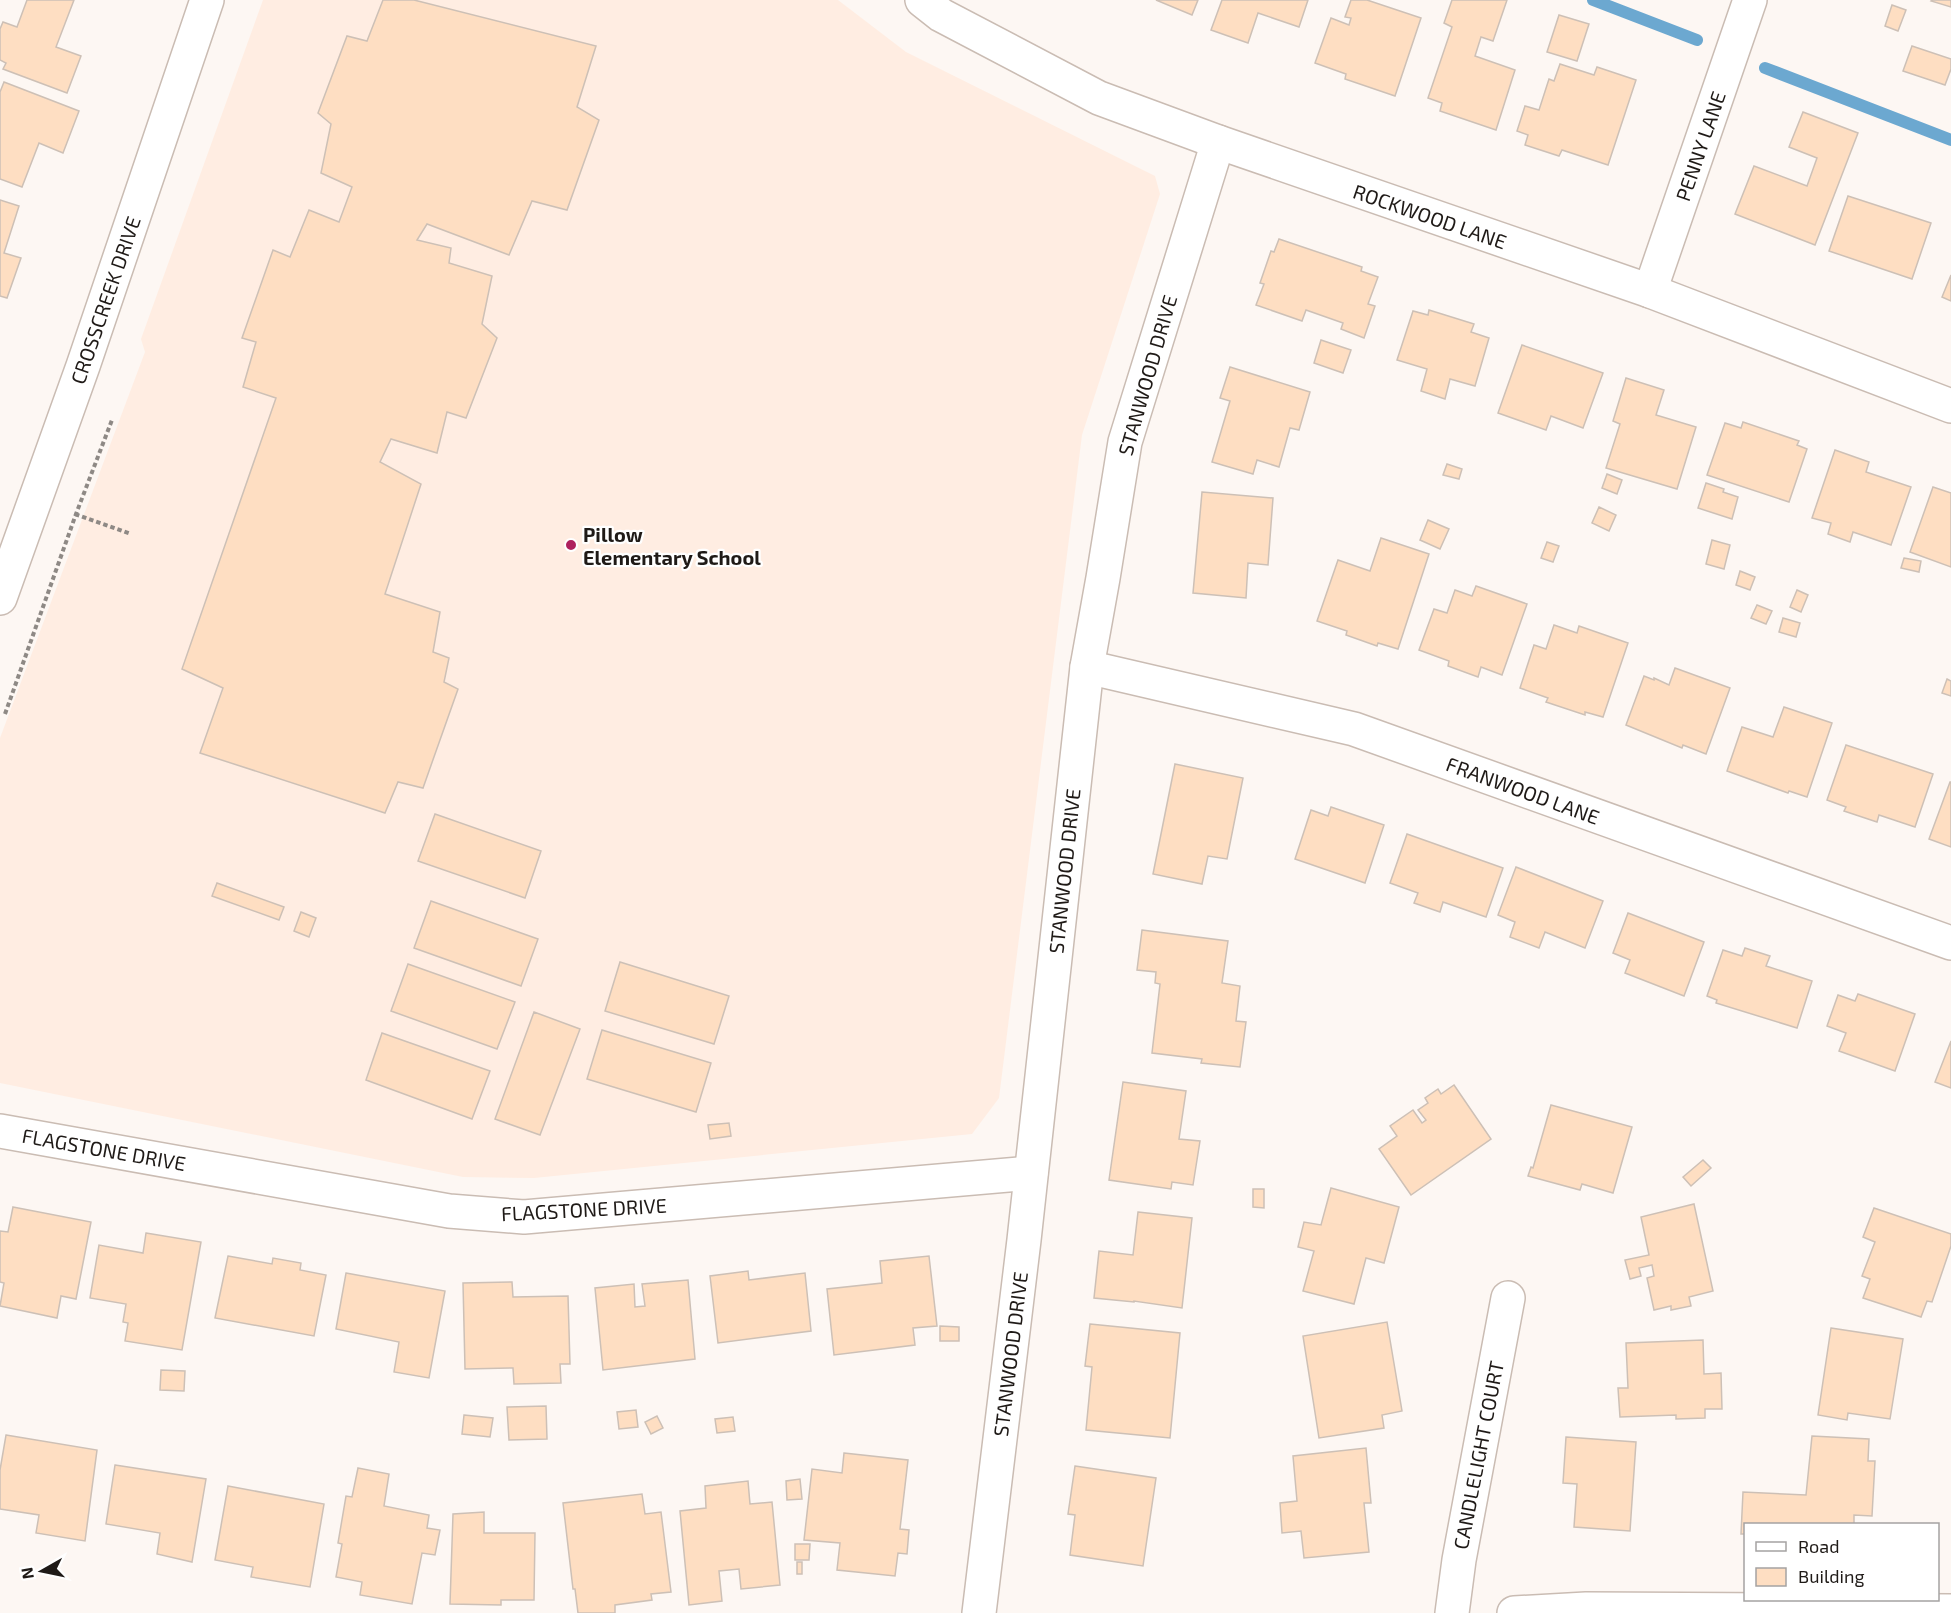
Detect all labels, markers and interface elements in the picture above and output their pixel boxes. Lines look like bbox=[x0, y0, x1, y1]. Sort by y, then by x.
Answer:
street label: PENNY LANE bbox=[1670, 88, 1730, 204]
street label: ROCKWOOD LANE bbox=[1350, 179, 1510, 253]
street label: CROSSCREEK DRIVE bbox=[65, 213, 145, 387]
street label: STANWOOD DRIVE bbox=[1113, 292, 1181, 458]
place label: Pillow Elementary School bbox=[583, 522, 761, 570]
marker: Pillow Elementary School bbox=[564, 538, 578, 552]
street label: FRANWOOD LANE bbox=[1443, 751, 1603, 829]
street label: STANWOOD DRIVE bbox=[1043, 787, 1085, 955]
street label: FLAGSTONE DRIVE bbox=[20, 1123, 188, 1175]
street label: FLAGSTONE DRIVE bbox=[501, 1193, 667, 1225]
street label: STANWOOD DRIVE bbox=[988, 1270, 1032, 1438]
street label: CANDLELIGHT COURT bbox=[1448, 1358, 1508, 1551]
legend bbox=[1744, 1523, 1939, 1601]
text: Road bbox=[1798, 1535, 1839, 1557]
north arrow bbox=[12, 1541, 72, 1601]
text: Building bbox=[1798, 1565, 1865, 1587]
text: N bbox=[16, 1566, 37, 1581]

